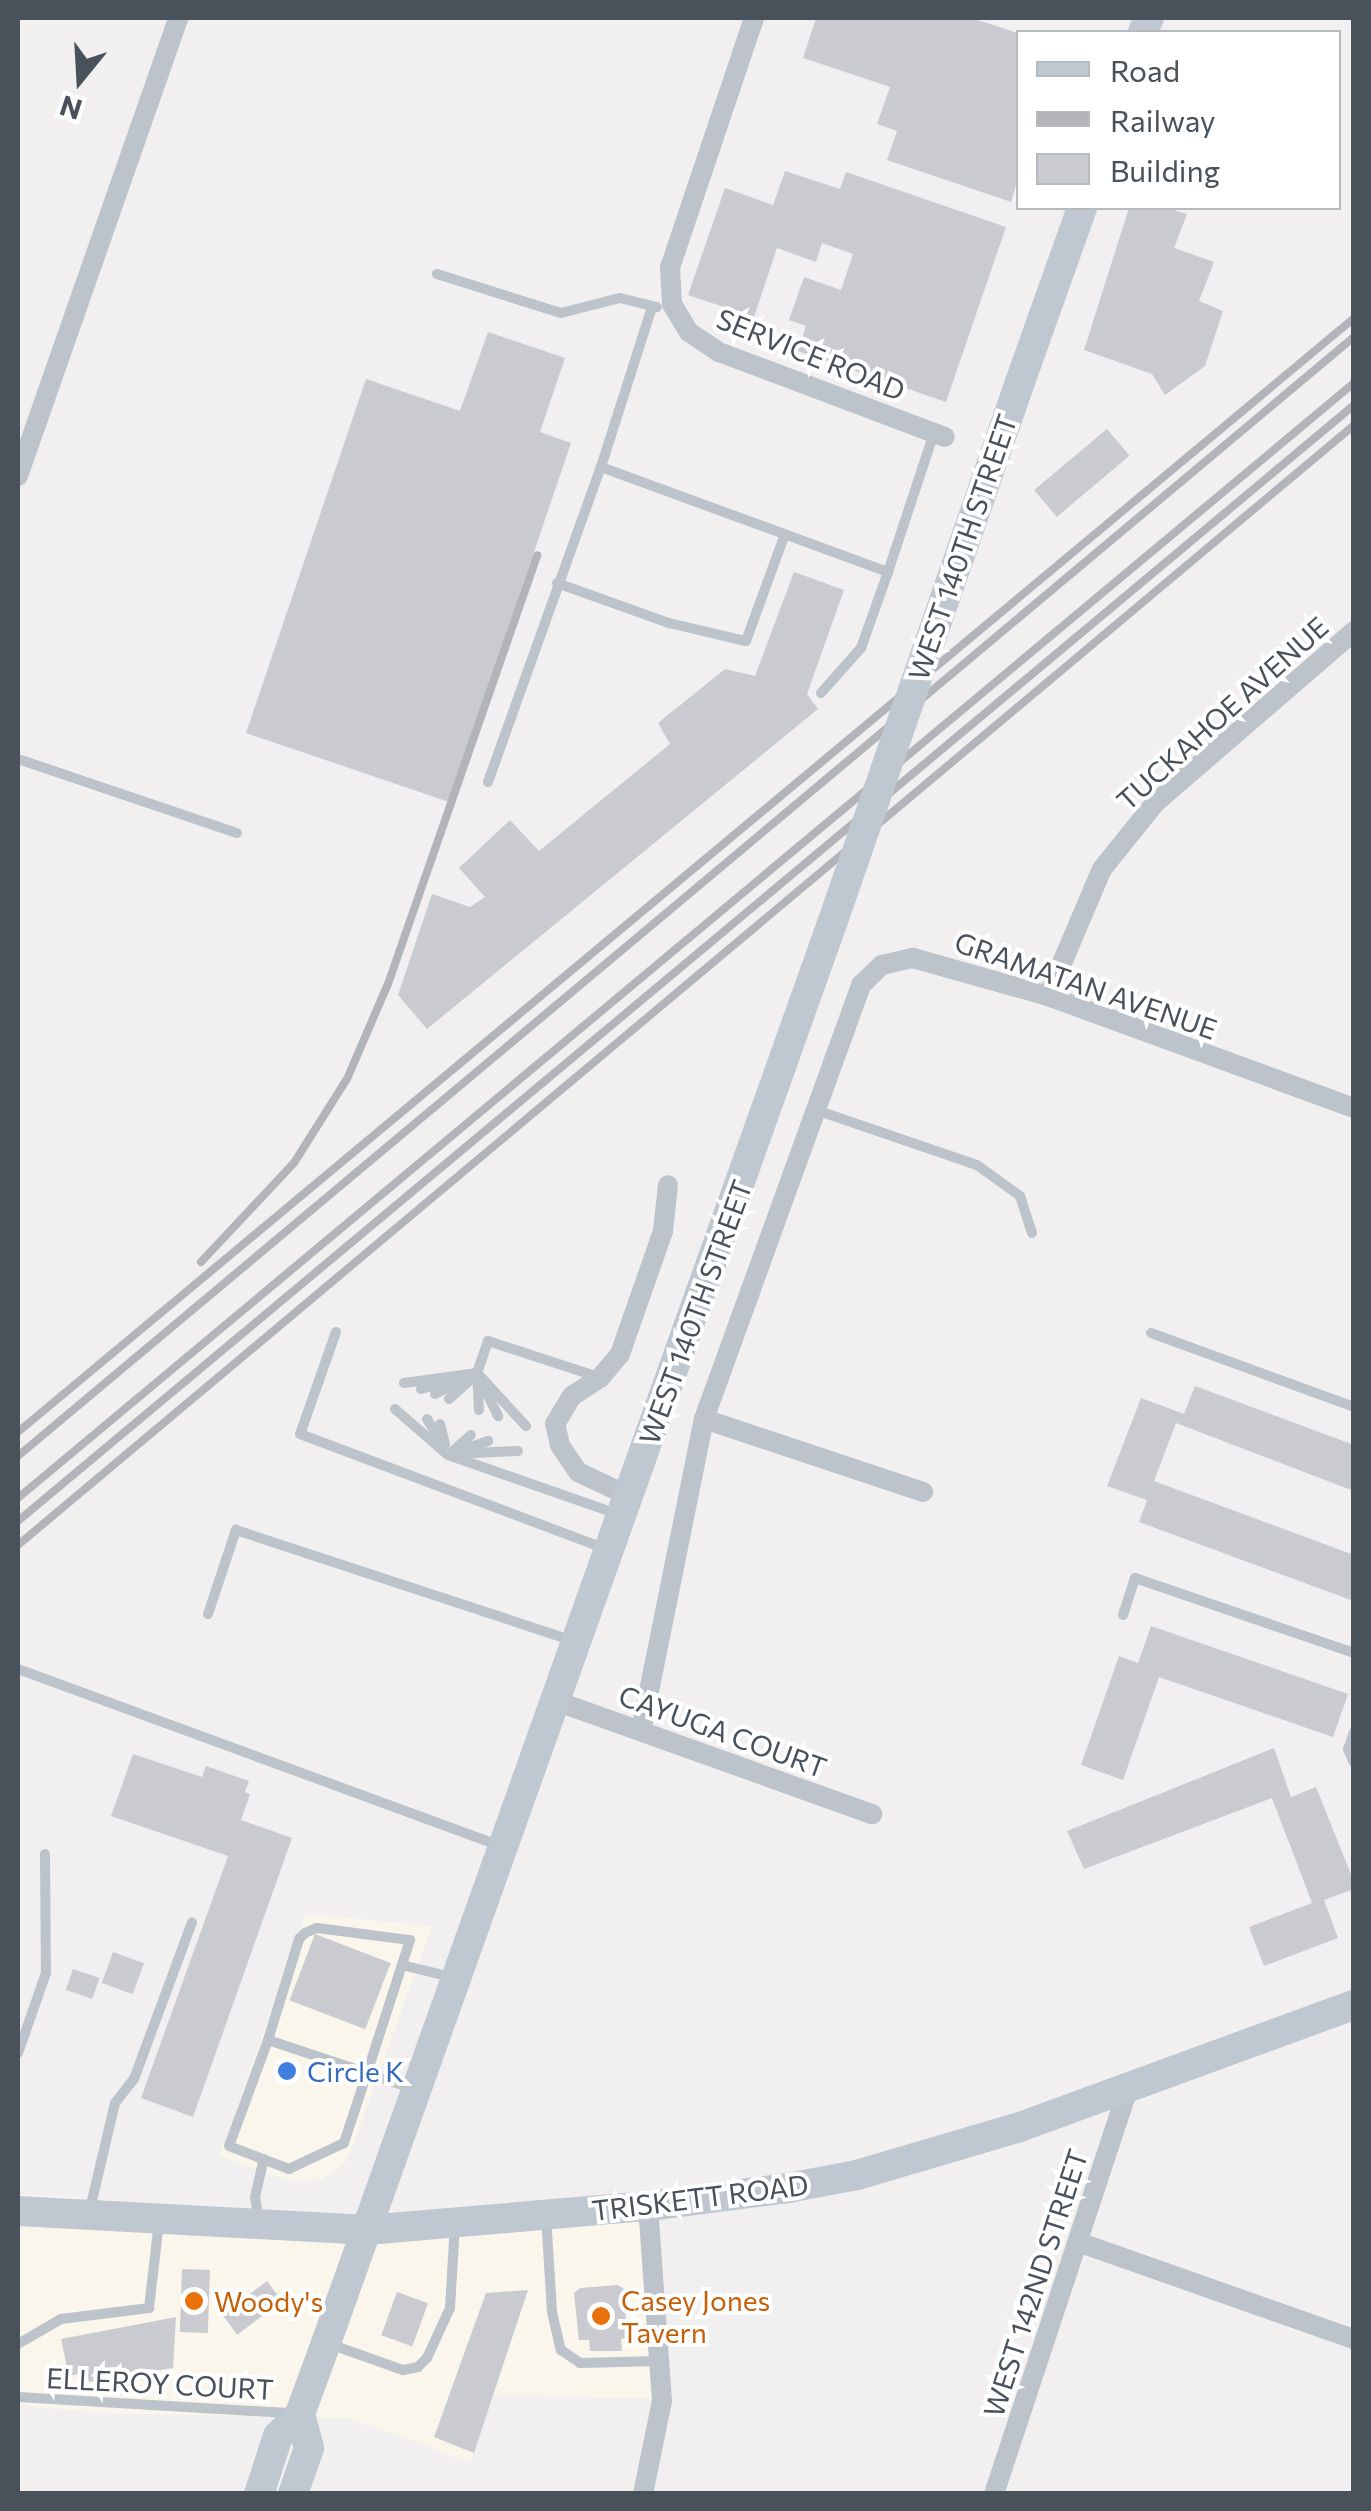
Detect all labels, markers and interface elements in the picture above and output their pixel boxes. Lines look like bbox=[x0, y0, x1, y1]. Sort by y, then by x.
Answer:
north arrow bbox=[30, 30, 130, 130]
legend bbox=[1016, 30, 1341, 210]
text: Road bbox=[1110, 51, 1180, 88]
text: N bbox=[55, 89, 86, 128]
text: Railway bbox=[1110, 101, 1216, 138]
text: Building bbox=[1110, 151, 1220, 188]
street label: SERVICE ROAD bbox=[712, 301, 910, 407]
street label: WEST 140TH STREET bbox=[901, 410, 1023, 684]
street label: TUCKAHOE AVENUE bbox=[1109, 609, 1335, 817]
street label: GRAMATAN AVENUE bbox=[951, 924, 1221, 1046]
street label: WEST 140TH STREET bbox=[632, 1175, 758, 1449]
street label: CAYUGA COURT bbox=[615, 1678, 831, 1784]
place label: Circle K bbox=[307, 2054, 404, 2088]
marker: Circle K bbox=[276, 2060, 298, 2082]
street label: WEST 142ND STREET bbox=[976, 2145, 1094, 2421]
street label: TRISKETT ROAD bbox=[590, 2167, 810, 2227]
place label: Casey Jones Tavern bbox=[621, 2283, 770, 2349]
place label: Woody's bbox=[214, 2284, 323, 2318]
marker: Woody's bbox=[183, 2290, 205, 2312]
marker: Casey Jones Tavern bbox=[590, 2305, 612, 2327]
street label: ELLEROY COURT bbox=[45, 2360, 275, 2406]

